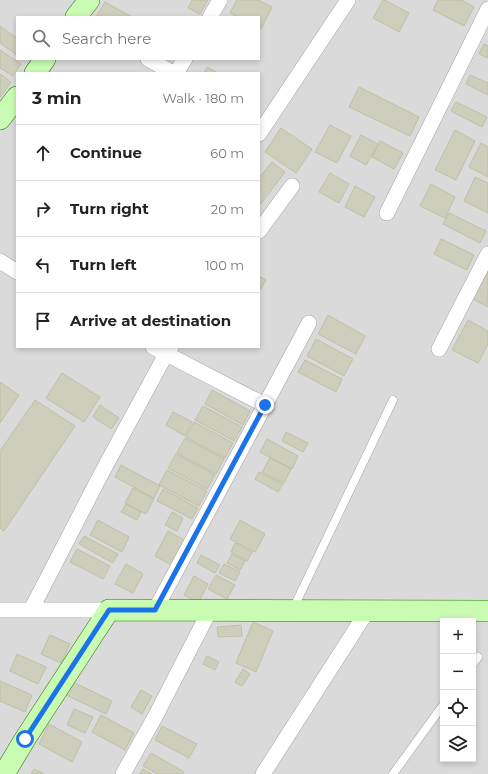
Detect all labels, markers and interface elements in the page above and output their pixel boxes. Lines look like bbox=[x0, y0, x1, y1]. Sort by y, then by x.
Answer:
search box bbox=[16, 16, 260, 60]
icon: search bbox=[30, 27, 52, 49]
text: Search here bbox=[62, 29, 151, 48]
text: 3 min bbox=[32, 88, 82, 108]
text: Walk · 180 m bbox=[162, 90, 244, 106]
icon: ahead bbox=[32, 142, 54, 164]
text: Continue bbox=[70, 143, 142, 162]
text: 60 m bbox=[210, 145, 244, 161]
icon: right bbox=[32, 198, 54, 220]
text: Turn right bbox=[70, 199, 149, 218]
text: 20 m bbox=[211, 201, 244, 217]
icon: left bbox=[32, 254, 54, 276]
text: Turn left bbox=[70, 255, 137, 274]
text: 100 m bbox=[205, 257, 244, 273]
icon: arrive bbox=[32, 310, 54, 332]
text: Arrive at destination bbox=[70, 311, 231, 330]
route end bbox=[256, 396, 274, 414]
map controls bbox=[440, 618, 476, 762]
button: + bbox=[440, 618, 476, 654]
button: − bbox=[440, 654, 476, 690]
button: locate bbox=[440, 690, 476, 726]
button: layers bbox=[440, 726, 476, 762]
route start bbox=[16, 730, 34, 748]

